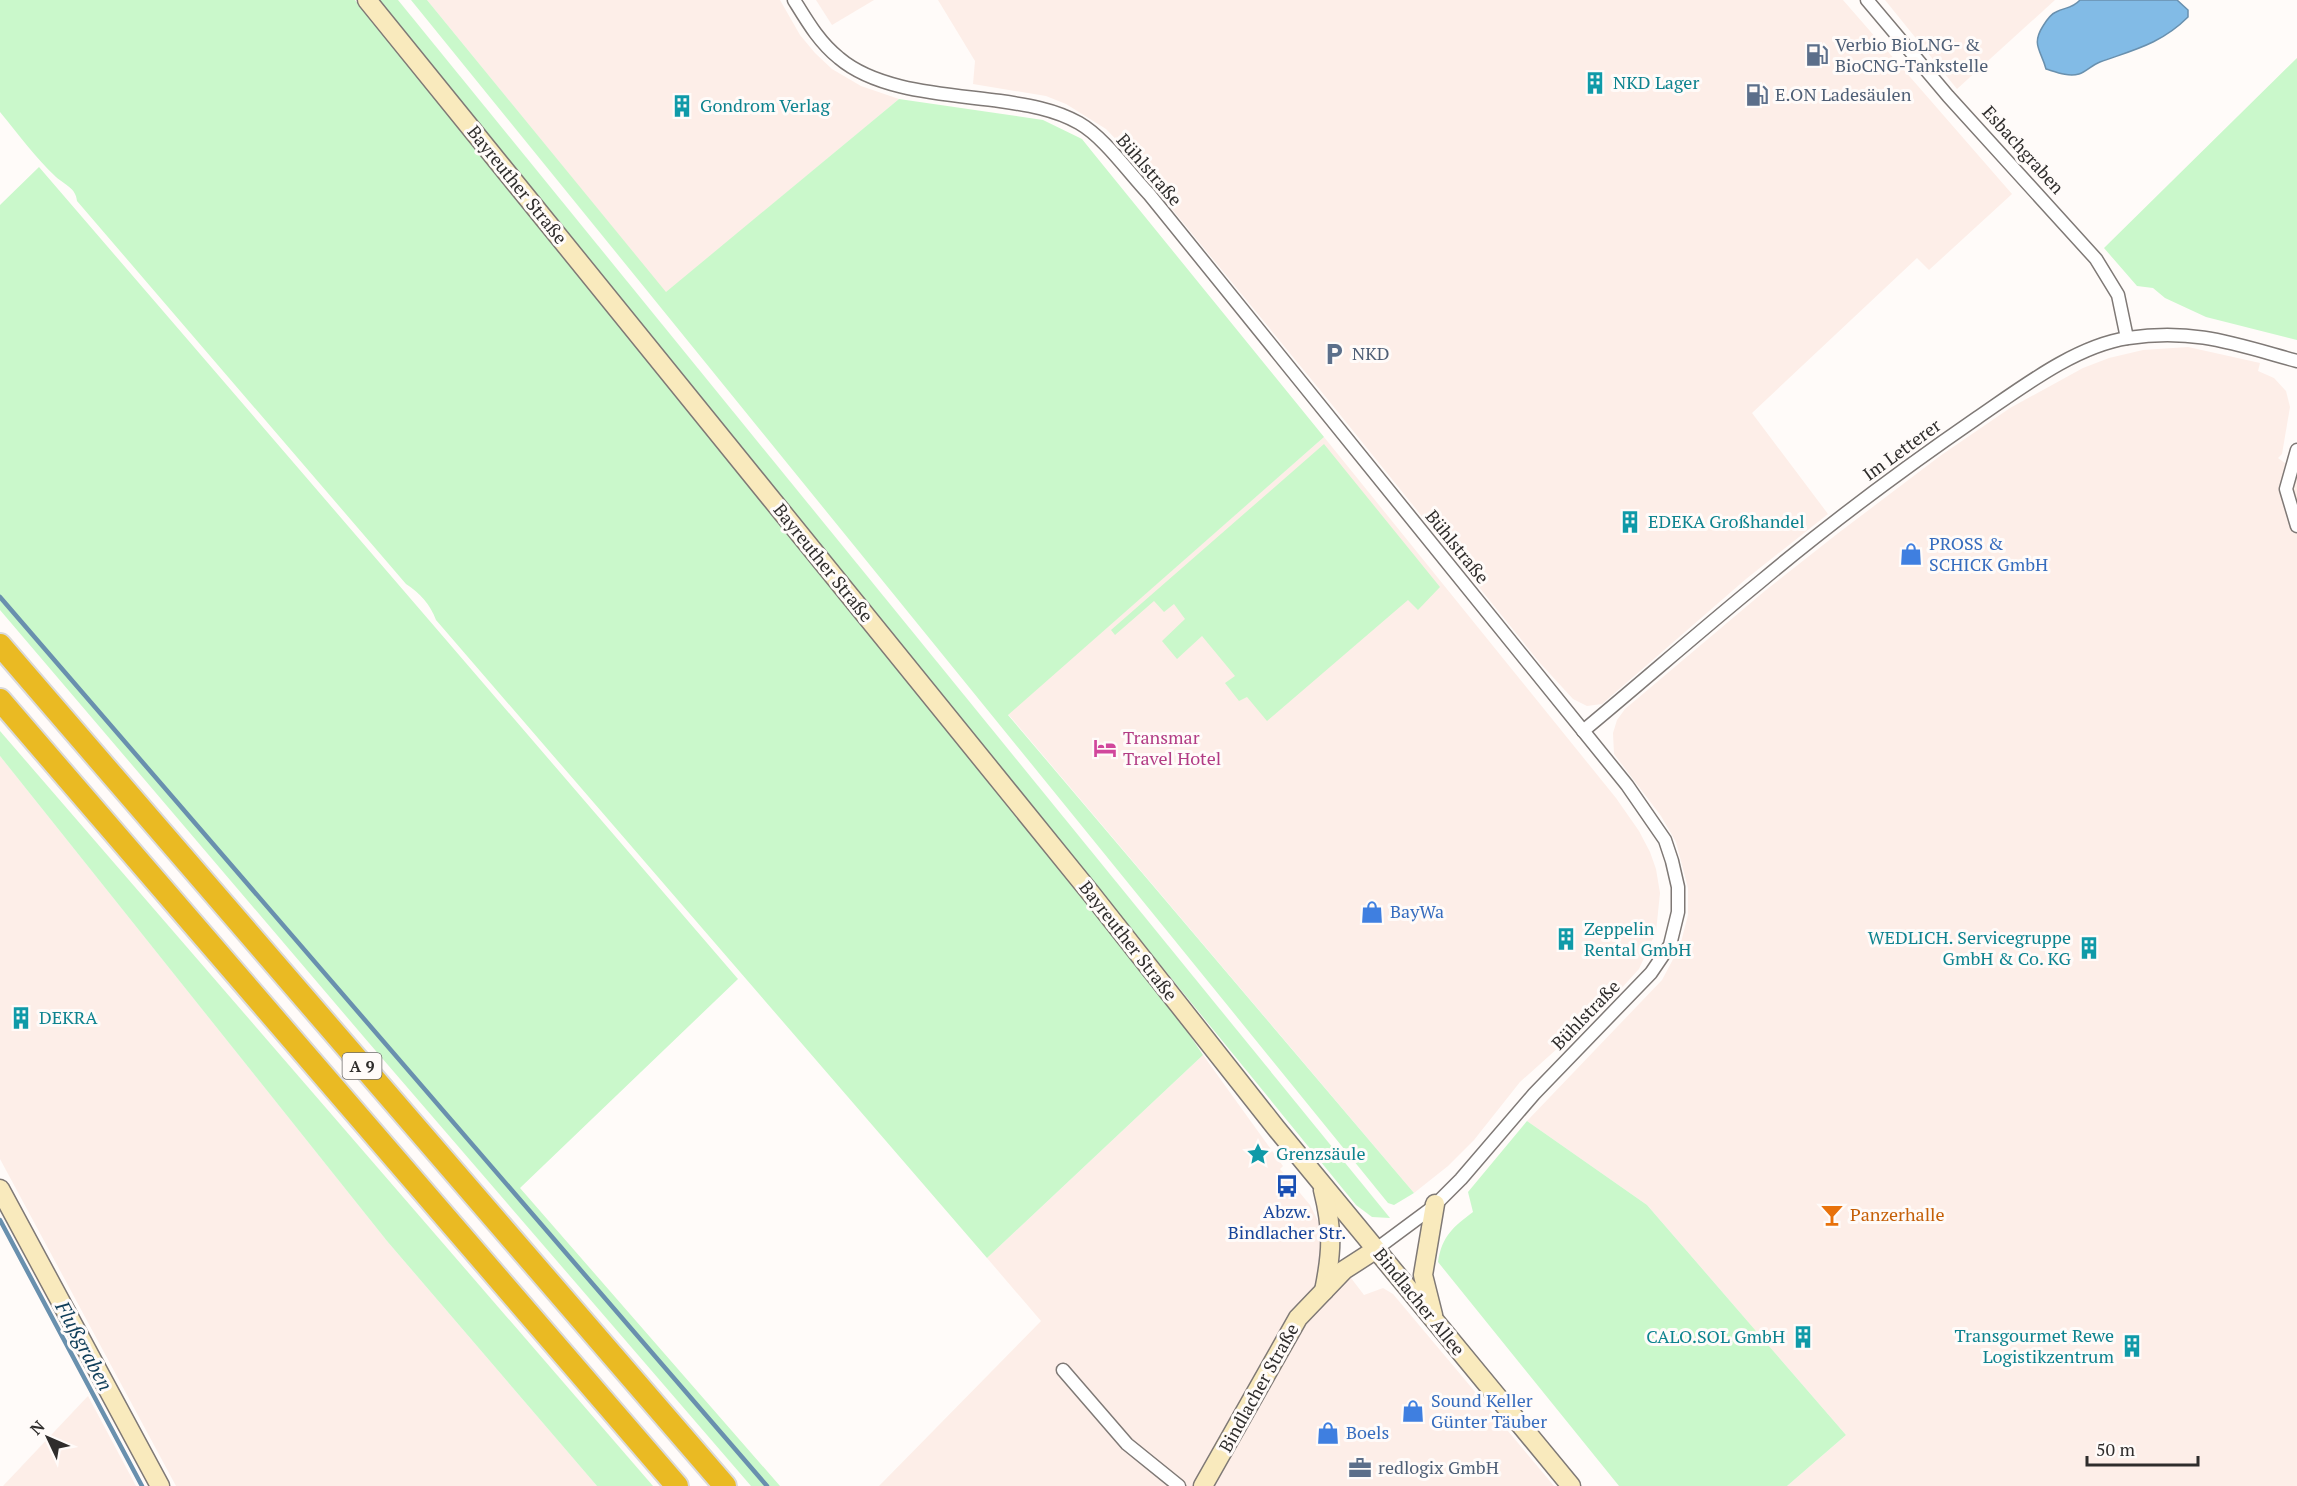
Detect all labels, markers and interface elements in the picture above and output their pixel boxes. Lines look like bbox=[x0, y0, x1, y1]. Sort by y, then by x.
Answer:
place label: Verbio BioLNG- & BioCNG-Tankstelle bbox=[1835, 32, 1988, 77]
fuel station icon: Verbio BioLNG- & BioCNG-Tankstelle bbox=[1804, 42, 1830, 68]
building icon: NKD Lager bbox=[1582, 70, 1608, 96]
place label: NKD Lager bbox=[1613, 70, 1699, 94]
fuel station icon: E.ON Ladesäulen bbox=[1744, 82, 1770, 108]
place label: E.ON Ladesäulen bbox=[1775, 82, 1912, 106]
building icon: Gondrom Verlag bbox=[669, 93, 695, 119]
place label: Gondrom Verlag bbox=[700, 93, 830, 117]
street label: Esbachgraben bbox=[1978, 100, 2070, 199]
street label: Bayreuther Straße bbox=[463, 120, 573, 249]
street label: Bühlstraße bbox=[1112, 128, 1188, 211]
parking icon: NKD bbox=[1321, 341, 1347, 367]
place label: NKD bbox=[1352, 341, 1390, 365]
street label: Im Letterer bbox=[1858, 413, 1945, 485]
street label: Bayreuther Straße bbox=[769, 498, 879, 627]
street label: Bühlstraße bbox=[1421, 504, 1495, 588]
building icon: EDEKA Großhandel bbox=[1617, 509, 1643, 535]
place label: EDEKA Großhandel bbox=[1648, 509, 1805, 533]
place label: PROSS & SCHICK GmbH bbox=[1929, 531, 2048, 576]
shop icon: PROSS & SCHICK GmbH bbox=[1898, 541, 1924, 567]
place label: Transmar Travel Hotel bbox=[1123, 725, 1221, 770]
hotel icon: Transmar Travel Hotel bbox=[1092, 735, 1118, 761]
street label: Bayreuther Straße bbox=[1074, 875, 1183, 1005]
shop icon: BayWa bbox=[1359, 899, 1385, 925]
place label: BayWa bbox=[1390, 899, 1444, 923]
place label: Zeppelin Rental GmbH bbox=[1584, 916, 1691, 961]
place label: WEDLICH. Servicegruppe GmbH & Co. KG bbox=[1868, 925, 2072, 970]
building icon: Zeppelin Rental GmbH bbox=[1553, 926, 1579, 952]
building icon: WEDLICH. Servicegruppe GmbH & Co. KG bbox=[2076, 935, 2102, 961]
street label: Bühlstraße bbox=[1546, 974, 1625, 1054]
building icon: DEKRA bbox=[8, 1005, 34, 1031]
place label: DEKRA bbox=[39, 1005, 98, 1029]
road number: A 9 bbox=[342, 1053, 382, 1079]
place icon: Grenzsäule bbox=[1245, 1141, 1271, 1167]
place label: Grenzsäule bbox=[1276, 1141, 1366, 1165]
bus stop icon: Abzw. Bindlacher Str. bbox=[1274, 1173, 1300, 1199]
place label: Abzw. Bindlacher Str. bbox=[1228, 1199, 1346, 1244]
bar icon: Panzerhalle bbox=[1819, 1202, 1845, 1228]
place label: Panzerhalle bbox=[1850, 1202, 1945, 1226]
street label: Bindlacher Allee bbox=[1369, 1243, 1471, 1360]
water label: Flußgraben bbox=[49, 1295, 119, 1395]
street label: Bindlacher Straße bbox=[1213, 1319, 1303, 1456]
place label: Transgourmet Rewe Logistikzentrum bbox=[1955, 1323, 2114, 1368]
place label: CALO.SOL GmbH bbox=[1646, 1324, 1785, 1348]
building icon: CALO.SOL GmbH bbox=[1790, 1324, 1816, 1350]
building icon: Transgourmet Rewe Logistikzentrum bbox=[2119, 1333, 2145, 1359]
place label: Sound Keller Günter Täuber bbox=[1431, 1388, 1547, 1433]
shop icon: Sound Keller Günter Täuber bbox=[1400, 1398, 1426, 1424]
north arrow bbox=[18, 1408, 78, 1468]
text: N bbox=[25, 1416, 49, 1440]
shop icon: Boels bbox=[1315, 1420, 1341, 1446]
place label: Boels bbox=[1346, 1420, 1389, 1444]
scale bar bbox=[2087, 1429, 2198, 1467]
text: 50 m bbox=[2096, 1437, 2136, 1461]
office icon: redlogix GmbH bbox=[1347, 1455, 1373, 1481]
place label: redlogix GmbH bbox=[1378, 1455, 1499, 1479]

